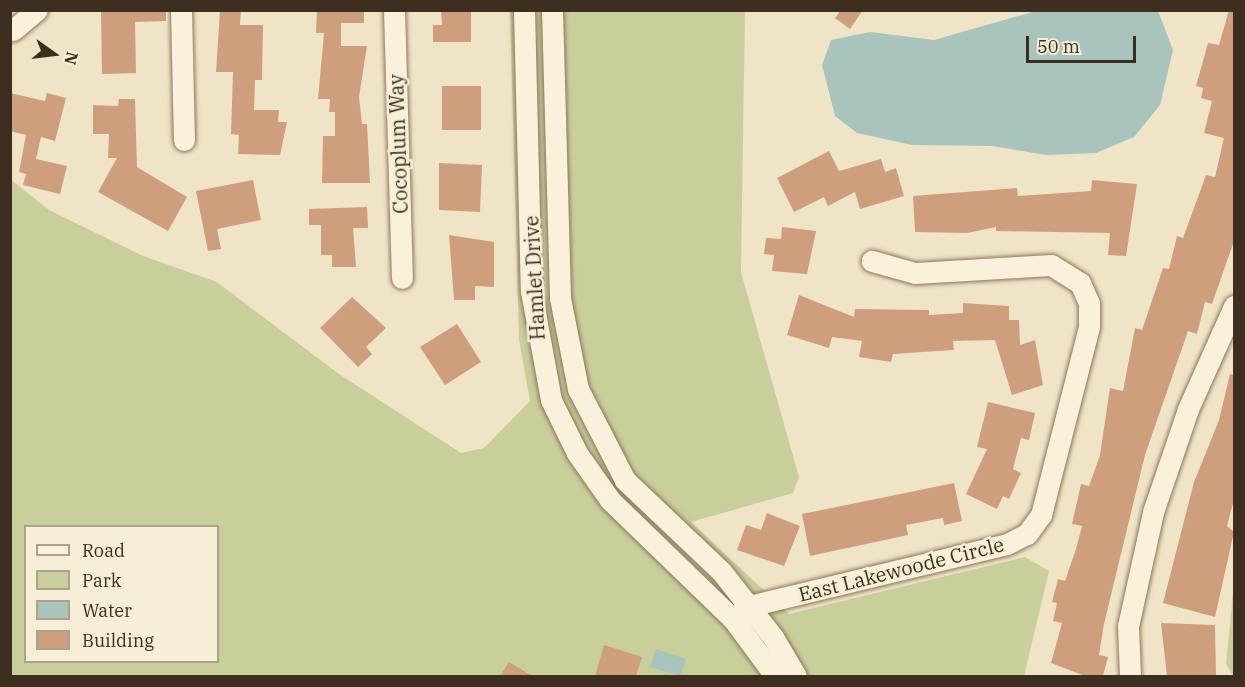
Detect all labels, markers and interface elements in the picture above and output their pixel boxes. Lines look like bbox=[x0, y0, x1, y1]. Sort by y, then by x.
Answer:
north arrow bbox=[24, 24, 84, 84]
scale bar bbox=[1029, 24, 1138, 62]
text: 50 m bbox=[1037, 35, 1080, 58]
text: N bbox=[60, 50, 83, 67]
street label: Cocoplum Way bbox=[384, 74, 412, 214]
street label: Hamlet Drive bbox=[519, 215, 549, 341]
legend bbox=[24, 525, 219, 663]
street label: East Lakewoode Circle bbox=[796, 532, 1006, 606]
text: Road bbox=[82, 539, 125, 562]
text: Park bbox=[82, 569, 121, 592]
text: Water bbox=[82, 599, 132, 622]
text: Building bbox=[82, 629, 154, 652]

